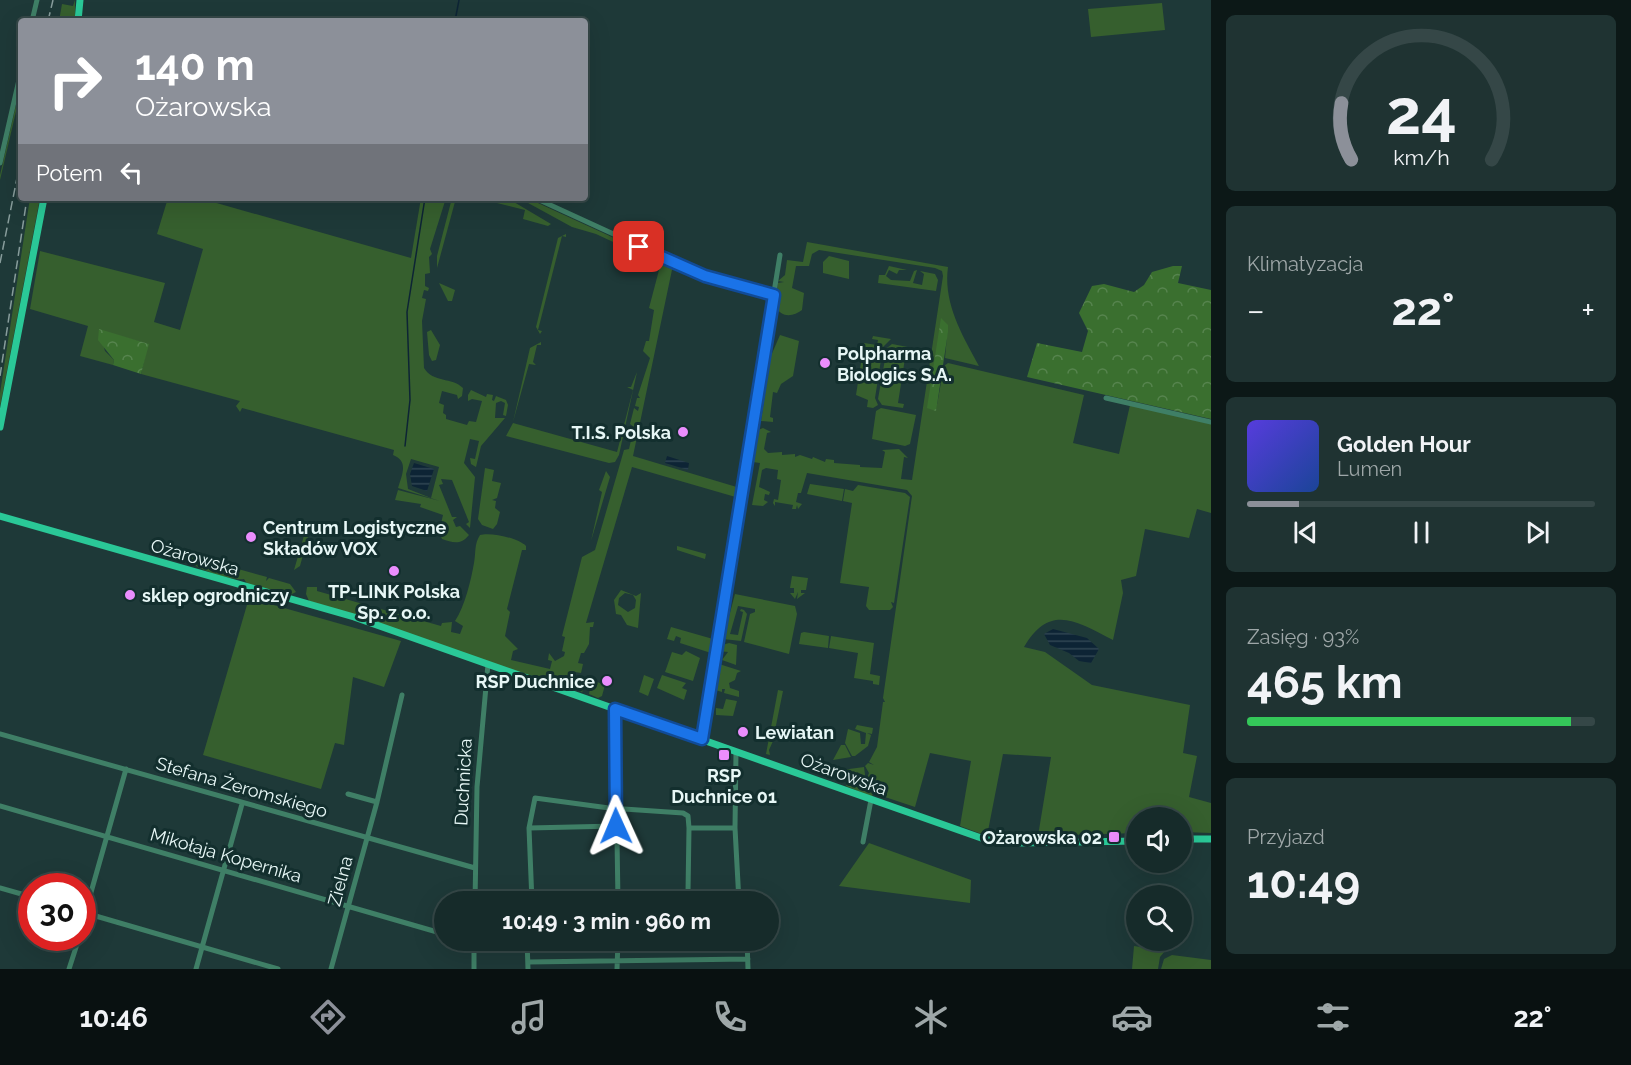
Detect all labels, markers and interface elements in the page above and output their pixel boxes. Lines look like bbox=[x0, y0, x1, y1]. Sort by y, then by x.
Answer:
text: 140 m bbox=[135, 41, 255, 90]
icon: right bbox=[36, 42, 114, 120]
text: 24 bbox=[1386, 75, 1456, 149]
text: Ożarowska bbox=[135, 91, 272, 122]
text: km/h bbox=[1393, 145, 1449, 170]
icon: left bbox=[115, 156, 148, 189]
text: Potem bbox=[36, 160, 103, 186]
pin bbox=[613, 221, 664, 272]
icon: arrive bbox=[622, 230, 655, 263]
text: Klimatyzacja bbox=[1247, 252, 1364, 276]
text: 22° bbox=[1391, 283, 1455, 336]
text: − bbox=[1247, 291, 1265, 330]
text: + bbox=[1581, 291, 1595, 330]
place label: Polpharma Biologics S.A. bbox=[837, 343, 952, 385]
marker: Polpharma Biologics S.A. bbox=[818, 356, 832, 370]
place label: T.I.S. Polska bbox=[572, 422, 671, 443]
marker: T.I.S. Polska bbox=[676, 425, 690, 439]
text: Golden Hour bbox=[1337, 431, 1471, 457]
text: Lumen bbox=[1337, 457, 1402, 481]
icon: previous bbox=[1289, 516, 1322, 549]
icon: pause bbox=[1405, 516, 1438, 549]
icon: next bbox=[1521, 516, 1554, 549]
place label: Centrum Logistyczne Składów VOX bbox=[263, 517, 447, 559]
marker: Centrum Logistyczne Składów VOX bbox=[244, 530, 258, 544]
street label: Ożarowska bbox=[148, 534, 242, 580]
marker: TP-LINK Polska Sp. z o.o. bbox=[387, 564, 401, 578]
place label: TP-LINK Polska Sp. z o.o. bbox=[328, 581, 460, 623]
place label: sklep ogrodniczy bbox=[142, 585, 289, 606]
marker: sklep ogrodniczy bbox=[123, 588, 137, 602]
text: Zasięg · 93% bbox=[1247, 625, 1359, 649]
text: 465 km bbox=[1247, 656, 1403, 709]
place label: RSP Duchnice bbox=[476, 671, 595, 692]
marker: RSP Duchnice bbox=[600, 674, 614, 688]
place label: Lewiatan bbox=[755, 722, 834, 743]
marker: Lewiatan bbox=[736, 725, 750, 739]
street label: Duchnicka bbox=[450, 738, 476, 826]
marker: RSP Duchnice 01 bbox=[717, 748, 731, 762]
street label: Ożarowska bbox=[798, 749, 890, 799]
street label: Stefana Żeromskiego bbox=[154, 752, 330, 822]
place label: RSP Duchnice 01 bbox=[671, 765, 777, 807]
position arrow bbox=[584, 794, 648, 858]
map controls bbox=[1126, 807, 1192, 951]
button: sound bbox=[1126, 807, 1192, 873]
street label: Mikołaja Kopernika bbox=[148, 823, 304, 887]
text: Przyjazd bbox=[1247, 825, 1325, 849]
place label: Ożarowska 02 bbox=[982, 827, 1102, 848]
marker: Ożarowska 02 bbox=[1107, 830, 1121, 844]
street label: Zielna bbox=[323, 854, 357, 908]
text: 10:49 bbox=[1247, 856, 1360, 909]
speed limit sign: 30 bbox=[18, 873, 96, 951]
button: search bbox=[1126, 885, 1192, 951]
text: 10:49 · 3 min · 960 m bbox=[502, 908, 711, 934]
icon: directions bbox=[307, 996, 349, 1038]
icon: music bbox=[508, 996, 550, 1038]
icon: phone bbox=[709, 996, 751, 1038]
icon: climate bbox=[910, 996, 952, 1038]
icon: car bbox=[1111, 996, 1153, 1038]
icon: filters bbox=[1312, 996, 1354, 1038]
text: 10:46 bbox=[80, 1002, 148, 1033]
text: 22° bbox=[1513, 1002, 1551, 1033]

